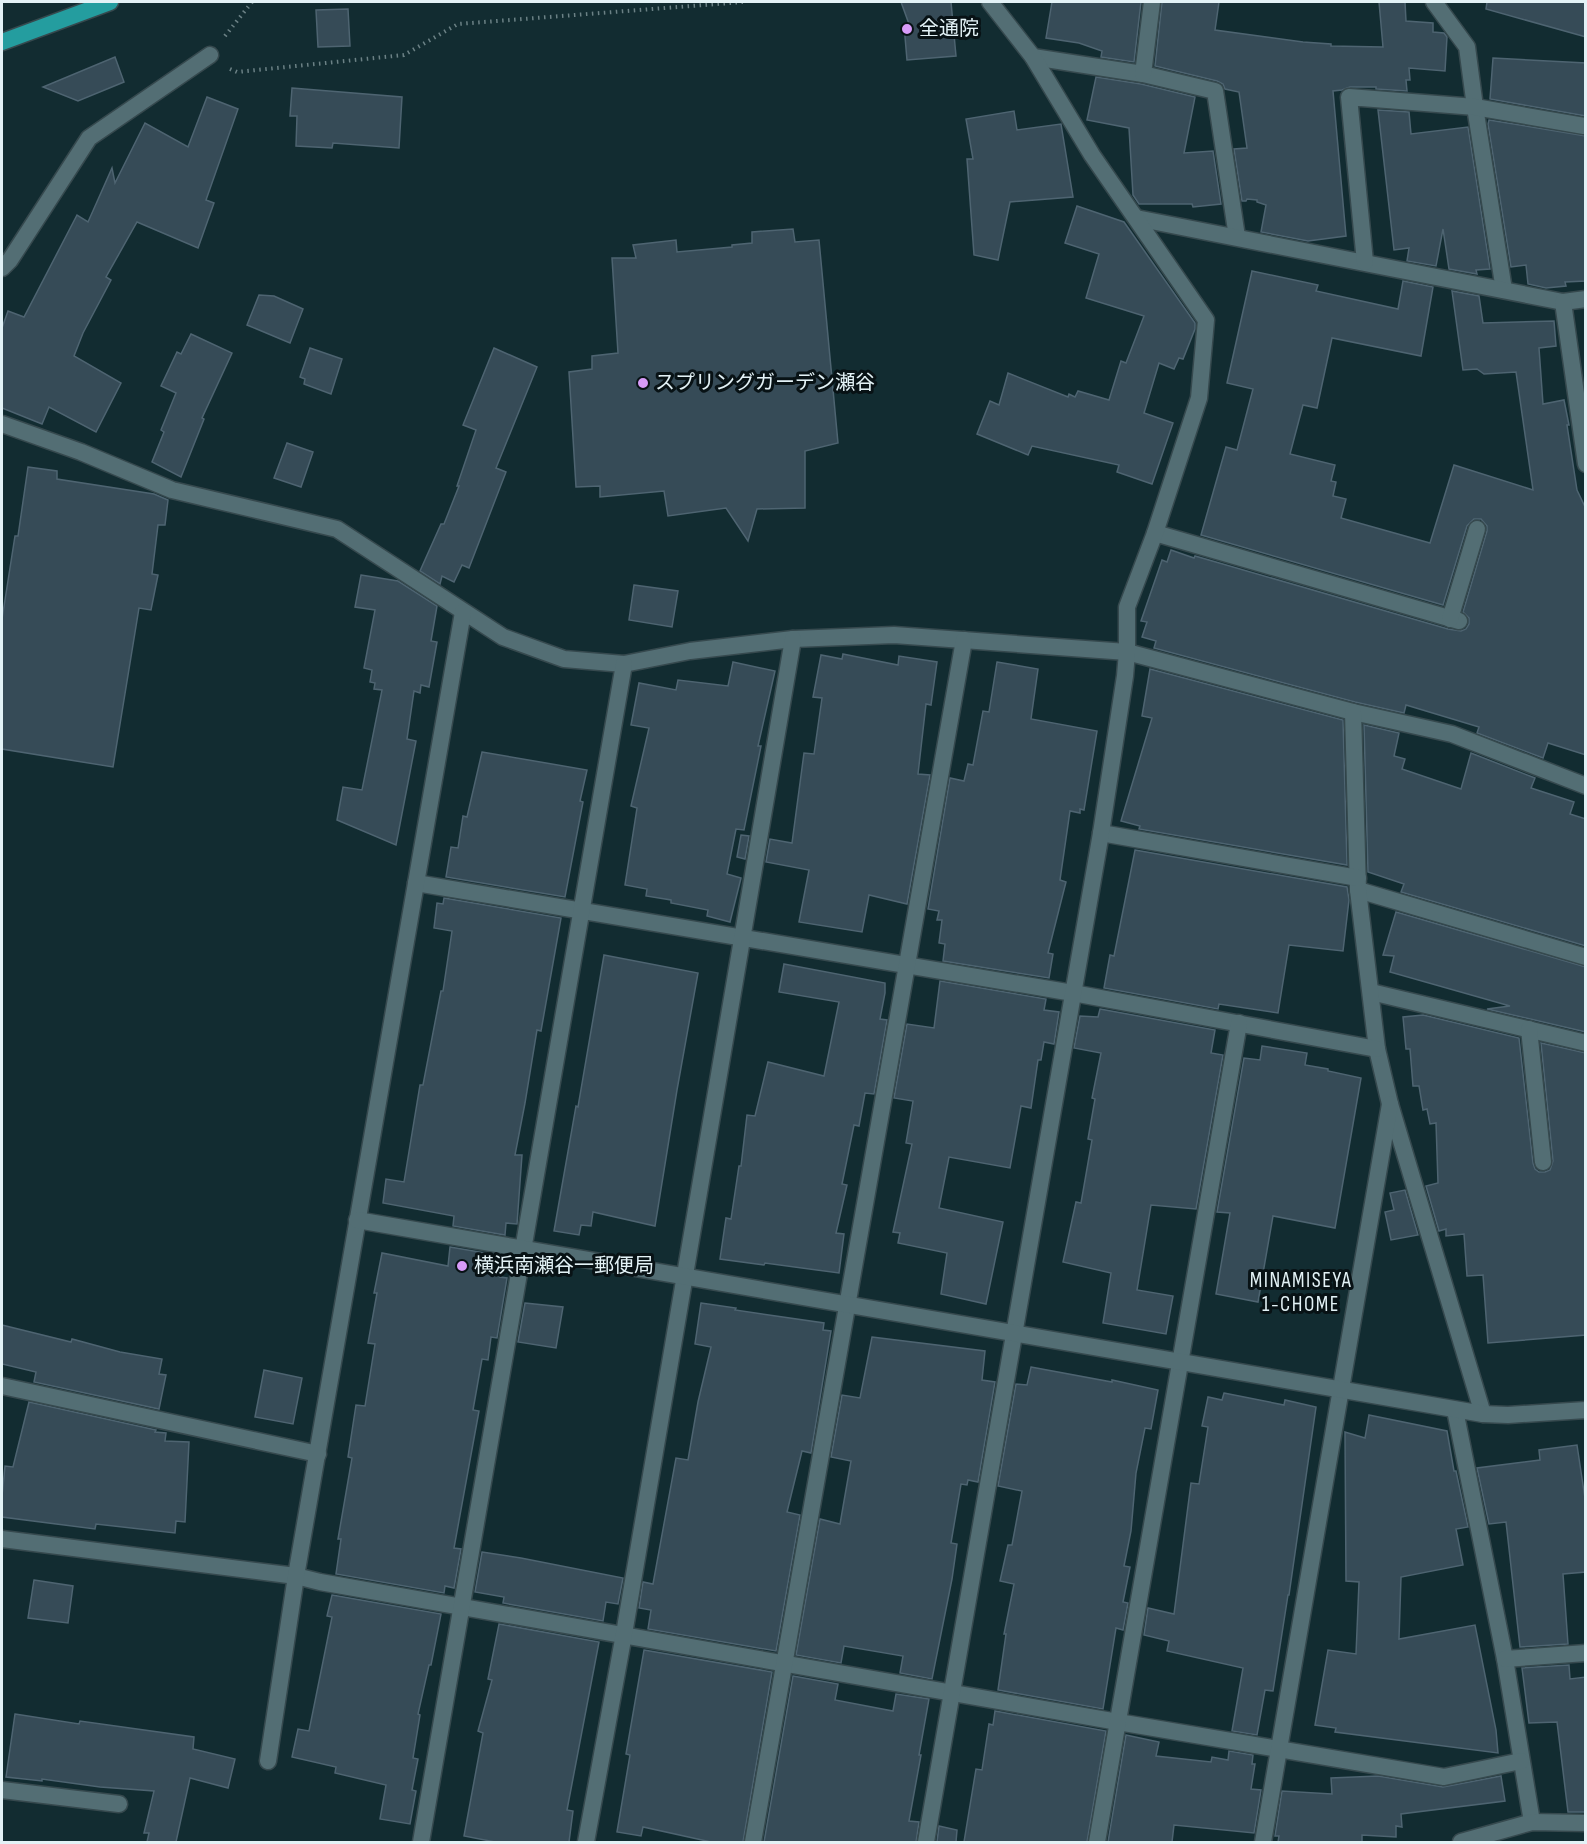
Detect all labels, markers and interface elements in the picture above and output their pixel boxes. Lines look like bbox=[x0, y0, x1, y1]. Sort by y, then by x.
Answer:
place label: 全通院 bbox=[919, 17, 979, 41]
marker: 全通院 bbox=[900, 22, 914, 36]
place label: スプリングガーデン瀬谷 bbox=[655, 371, 875, 395]
marker: スプリングガーデン瀬谷 bbox=[636, 376, 650, 390]
place label: 横浜南瀬谷一郵便局 bbox=[474, 1254, 654, 1278]
marker: 横浜南瀬谷一郵便局 bbox=[455, 1259, 469, 1273]
district label: MINAMISEYA 1-CHOME bbox=[1250, 1268, 1352, 1317]

